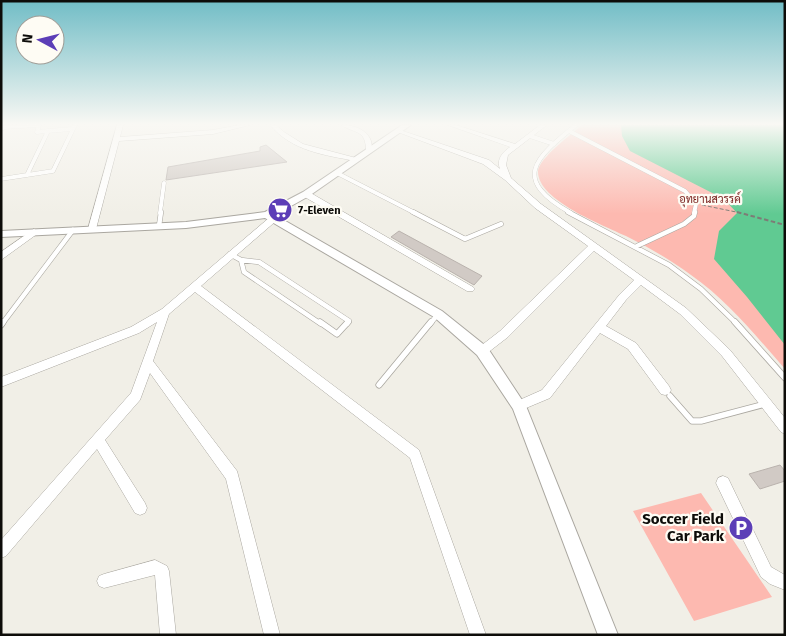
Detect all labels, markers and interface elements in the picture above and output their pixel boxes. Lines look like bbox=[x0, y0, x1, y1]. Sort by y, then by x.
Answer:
north arrow bbox=[15, 15, 65, 65]
text: N bbox=[19, 33, 37, 44]
park label: อุทยานสวรรค์ bbox=[679, 191, 741, 208]
supermarket icon: 7-Eleven bbox=[267, 197, 293, 223]
place label: 7-Eleven bbox=[298, 204, 340, 217]
place label: Soccer Field Car Park bbox=[642, 510, 725, 545]
parking icon: Soccer Field Car Park bbox=[728, 515, 754, 541]

